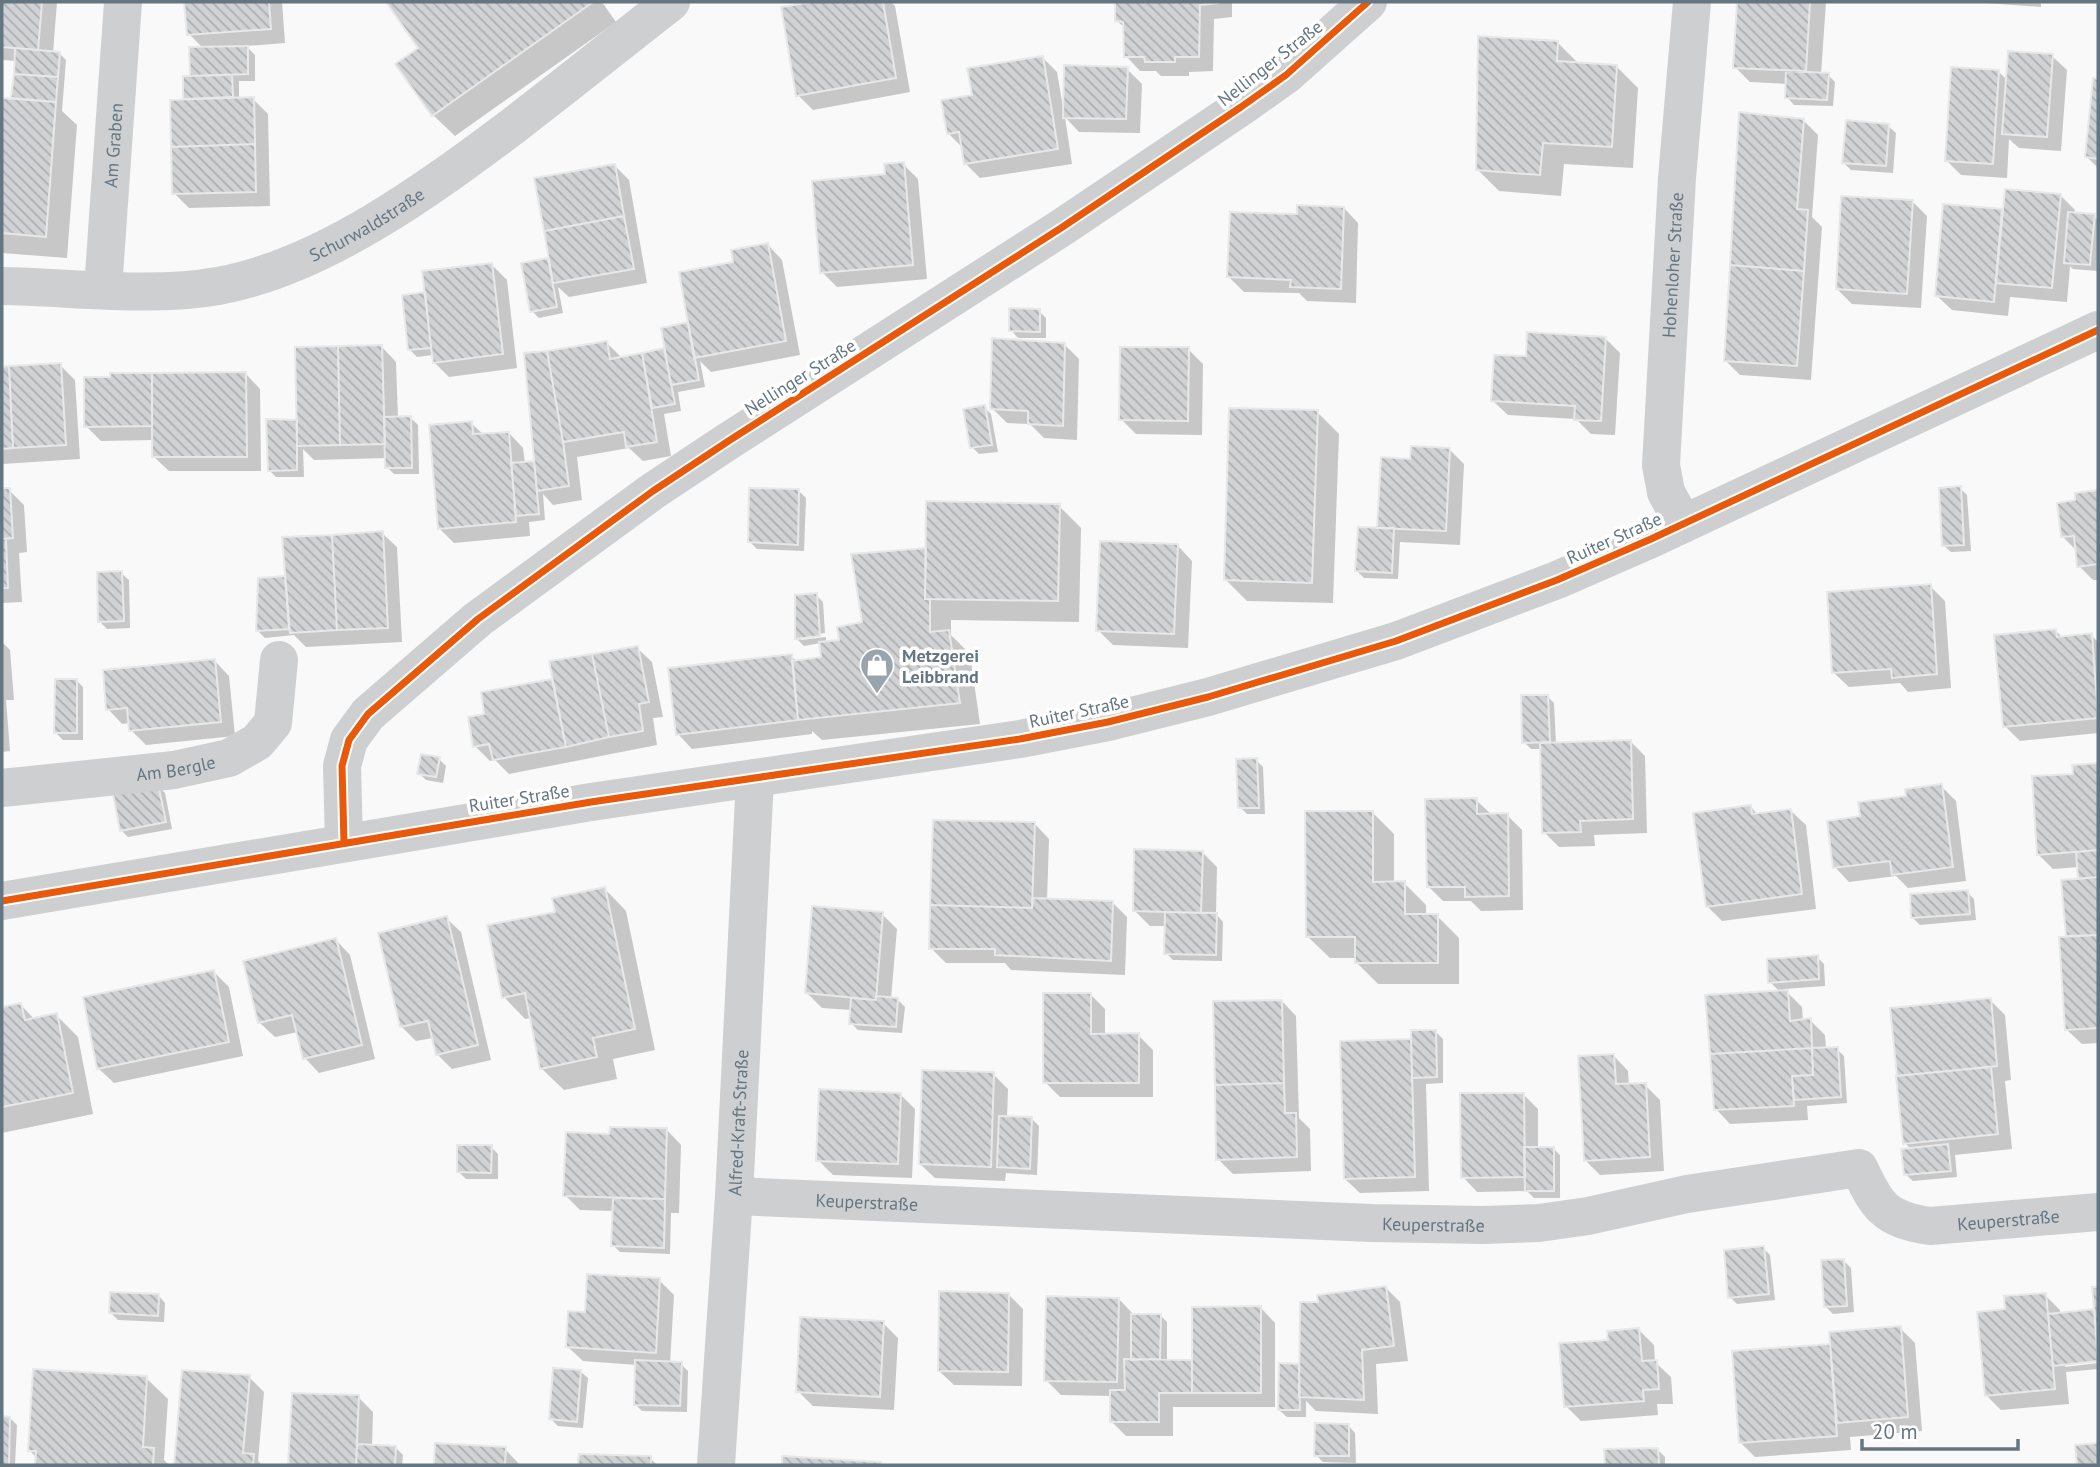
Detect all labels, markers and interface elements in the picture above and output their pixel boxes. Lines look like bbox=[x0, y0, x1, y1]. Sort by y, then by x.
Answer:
street label: Nellinger Straße bbox=[1213, 15, 1327, 111]
street label: Am Graben bbox=[99, 102, 127, 188]
street label: Schurwaldstraße bbox=[305, 182, 428, 266]
street label: Hohenloher Straße bbox=[1657, 191, 1688, 339]
street label: Nellinger Straße bbox=[740, 334, 860, 420]
street label: Ruiter Straße bbox=[1563, 507, 1665, 569]
place label: Metzgerei Leibbrand bbox=[902, 644, 979, 688]
shop icon: Metzgerei Leibbrand bbox=[858, 646, 896, 695]
street label: Ruiter Straße bbox=[1027, 689, 1131, 733]
street label: Am Bergle bbox=[135, 750, 217, 785]
street label: Ruiter Straße bbox=[467, 779, 571, 817]
street label: Alfred-Kraft-Straße bbox=[723, 1049, 753, 1196]
street label: Keuperstraße bbox=[815, 1188, 919, 1215]
street label: Keuperstraße bbox=[1956, 1204, 2060, 1235]
street label: Keuperstraße bbox=[1382, 1212, 1485, 1237]
scale bar bbox=[1862, 1408, 2018, 1452]
text: 20 m bbox=[1872, 1418, 1918, 1445]

